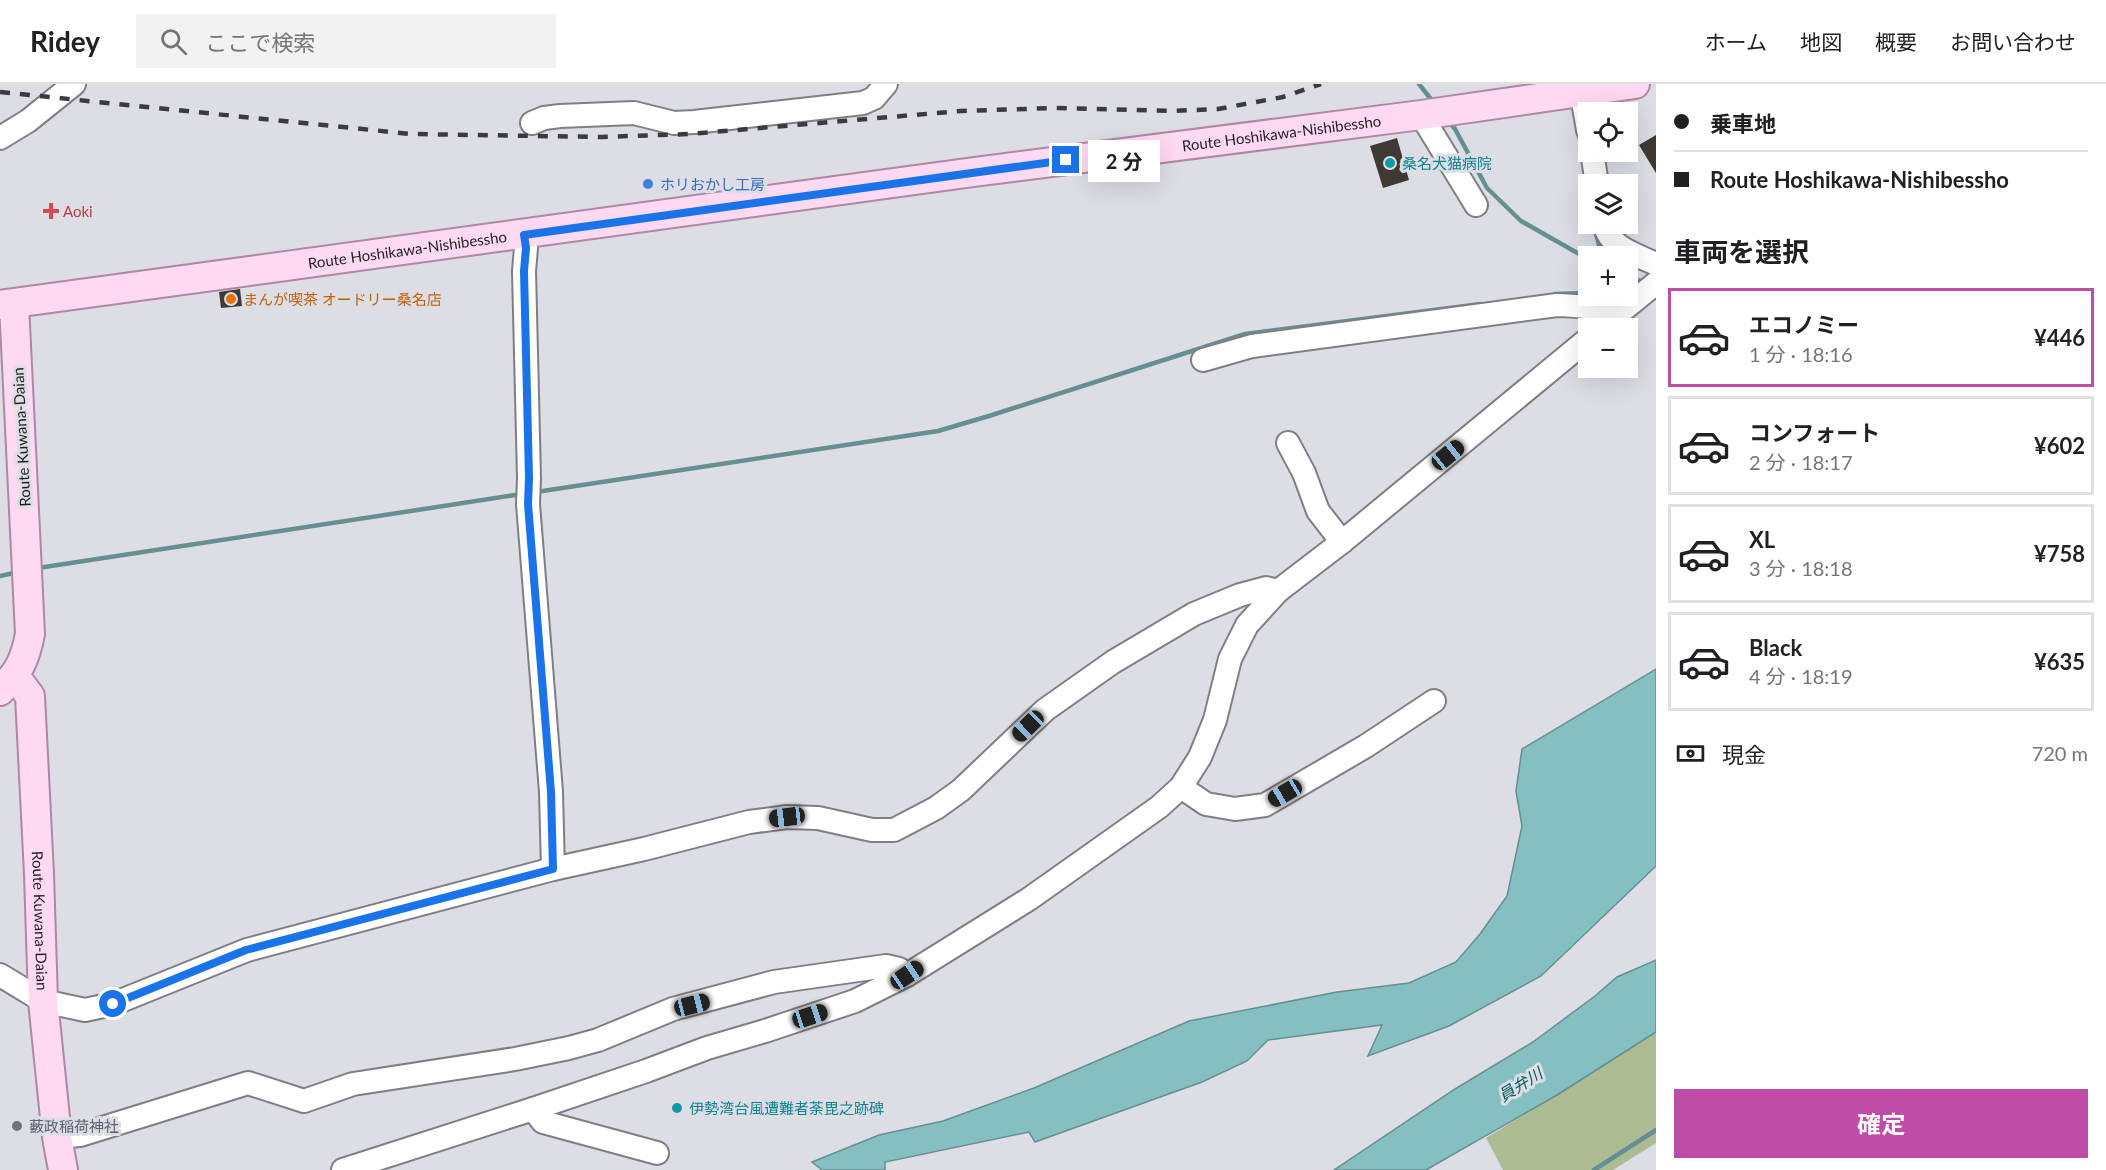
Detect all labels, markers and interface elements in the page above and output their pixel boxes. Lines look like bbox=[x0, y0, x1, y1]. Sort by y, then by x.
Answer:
search box bbox=[136, 14, 556, 68]
text: Ridey bbox=[30, 24, 100, 58]
icon: search bbox=[157, 25, 190, 58]
text: ここで検索 bbox=[205, 29, 315, 56]
text: ホーム bbox=[1705, 29, 1767, 54]
text: 地図 bbox=[1800, 29, 1842, 54]
text: 概要 bbox=[1875, 29, 1917, 54]
text: お問い合わせ bbox=[1950, 29, 2076, 54]
map controls bbox=[1578, 102, 1638, 378]
button: locate bbox=[1578, 102, 1638, 162]
text: 乗車地 bbox=[1710, 110, 1776, 137]
street label: Route Hoshikawa-Nishibessho bbox=[1181, 111, 1382, 154]
callout: 2 分 bbox=[1087, 139, 1159, 181]
route end bbox=[1052, 146, 1079, 173]
text: 2 分 bbox=[1106, 149, 1142, 173]
place label: 桑名犬猫病院 bbox=[1402, 154, 1492, 172]
marker: 桑名犬猫病院 bbox=[1383, 156, 1397, 170]
text: Route Hoshikawa-Nishibessho bbox=[1710, 166, 2009, 193]
button: layers bbox=[1578, 174, 1638, 234]
place label: ホリおかし工房 bbox=[660, 175, 765, 193]
marker: ホリおかし工房 bbox=[641, 177, 655, 191]
place label: Aoki bbox=[63, 202, 93, 220]
marker: Aoki bbox=[44, 204, 58, 218]
street label: Route Hoshikawa-Nishibessho bbox=[307, 227, 508, 272]
text: 車両を選択 bbox=[1674, 235, 1809, 268]
button: + bbox=[1578, 246, 1638, 306]
place label: まんが喫茶 オードリー桑名店 bbox=[243, 290, 442, 308]
marker: まんが喫茶 オードリー桑名店 bbox=[224, 292, 238, 306]
icon: car bbox=[1677, 311, 1731, 365]
text: エコノミー bbox=[1749, 311, 1859, 338]
button: − bbox=[1578, 318, 1638, 378]
text: ¥446 bbox=[2034, 324, 2085, 351]
text: 1 分 · 18:16 bbox=[1749, 342, 1853, 366]
street label: Route Kuwana-Daian bbox=[8, 367, 34, 507]
icon: car bbox=[1677, 419, 1731, 473]
text: コンフォート bbox=[1749, 419, 1880, 446]
text: ¥602 bbox=[2034, 432, 2085, 459]
car bbox=[1428, 437, 1468, 473]
text: 2 分 · 18:17 bbox=[1749, 450, 1853, 474]
text: XL bbox=[1749, 526, 1775, 553]
icon: car bbox=[1677, 527, 1731, 581]
text: ¥758 bbox=[2034, 540, 2085, 567]
text: 3 分 · 18:18 bbox=[1749, 556, 1853, 580]
text: Black bbox=[1749, 634, 1802, 661]
icon: car bbox=[1677, 635, 1731, 689]
text: ¥635 bbox=[2034, 648, 2085, 675]
text: 4 分 · 18:19 bbox=[1749, 664, 1853, 688]
car bbox=[1009, 707, 1047, 745]
icon: cash bbox=[1674, 737, 1707, 770]
text: 現金 bbox=[1722, 741, 1766, 768]
text: 720 m bbox=[2032, 741, 2088, 765]
car bbox=[1265, 776, 1305, 810]
car bbox=[768, 806, 806, 828]
street label: Route Kuwana-Daian bbox=[29, 851, 52, 991]
car bbox=[887, 957, 927, 993]
route start bbox=[99, 990, 126, 1017]
car bbox=[672, 992, 712, 1018]
car bbox=[790, 1002, 830, 1030]
water label: 員弁川 bbox=[1495, 1062, 1547, 1105]
button: 確定 bbox=[1674, 1089, 2088, 1158]
place label: 伊勢湾台風遭難者荼毘之跡碑 bbox=[689, 1099, 884, 1117]
marker: 伊勢湾台風遭難者荼毘之跡碑 bbox=[670, 1101, 684, 1115]
place label: 藪政稲荷神社 bbox=[29, 1117, 119, 1135]
marker: 藪政稲荷神社 bbox=[10, 1119, 24, 1133]

